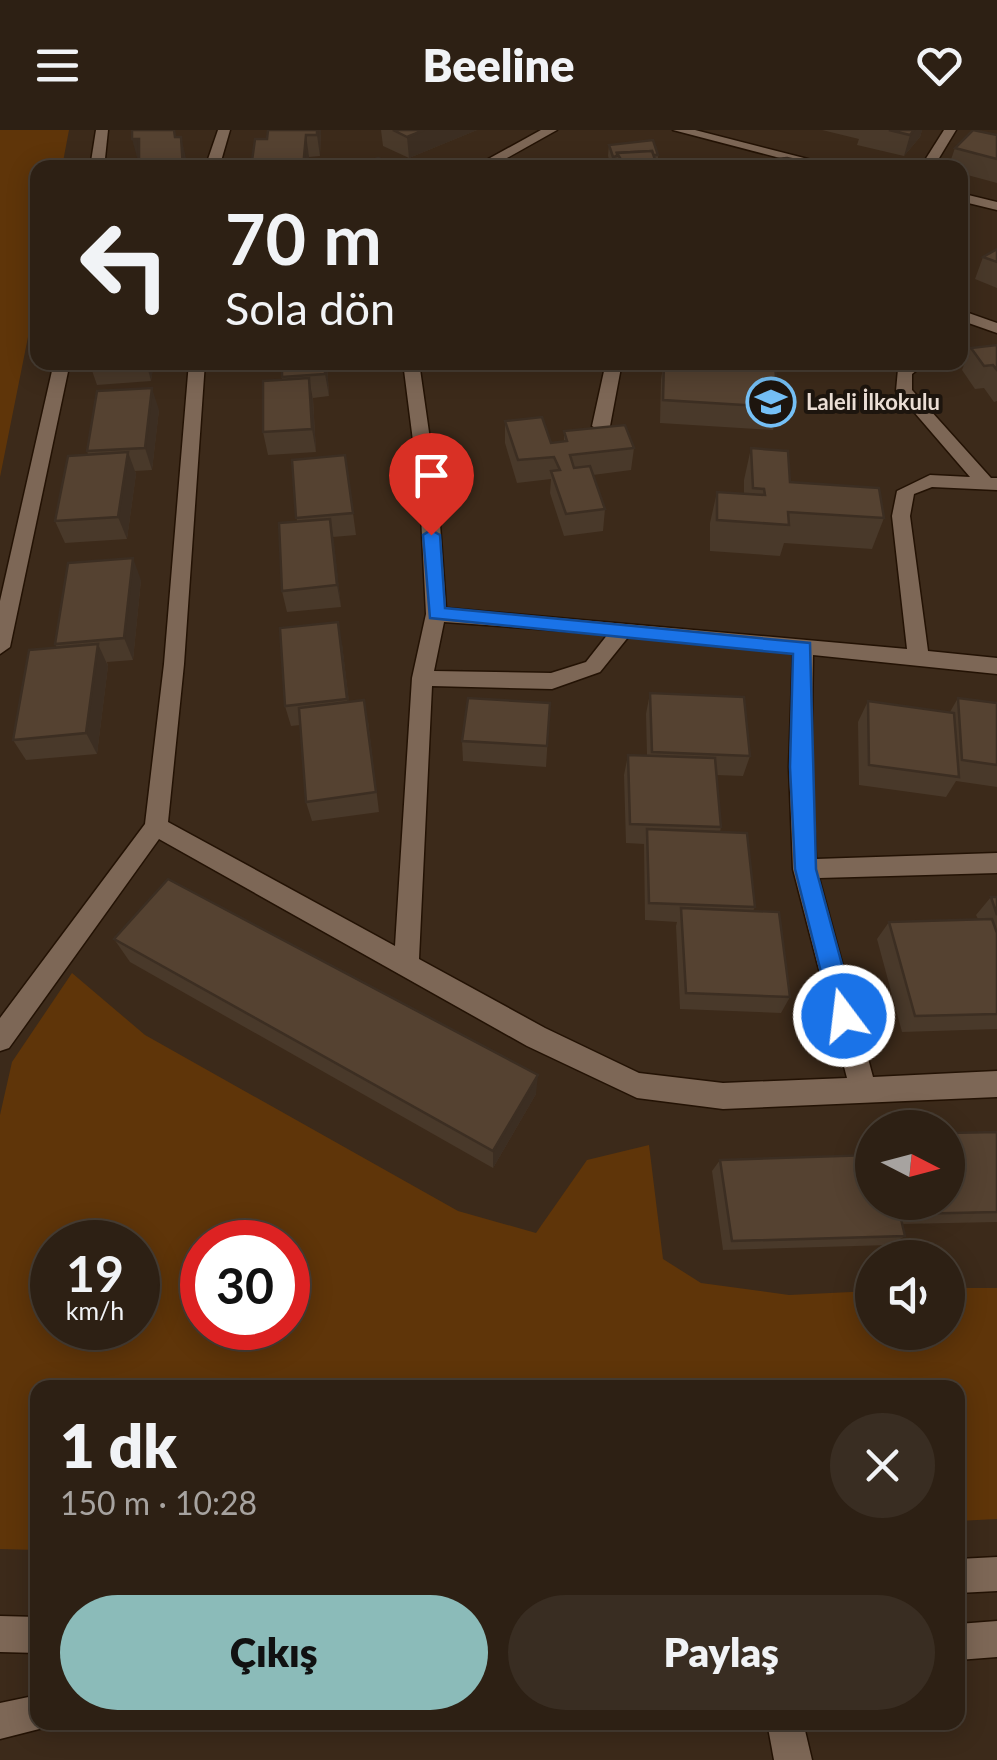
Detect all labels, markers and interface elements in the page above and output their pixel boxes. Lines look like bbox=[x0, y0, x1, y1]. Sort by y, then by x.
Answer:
icon: menu bbox=[30, 38, 85, 93]
text: Beeline bbox=[423, 38, 574, 92]
icon: heart bbox=[912, 38, 967, 93]
text: 70 m bbox=[225, 196, 382, 280]
icon: left bbox=[60, 200, 190, 330]
text: Sola dön bbox=[225, 281, 395, 335]
school or university icon: Laleli İlkokulu bbox=[745, 376, 797, 428]
place label: Laleli İlkokulu bbox=[806, 388, 940, 415]
pin bbox=[389, 433, 474, 536]
icon: arrive bbox=[404, 448, 459, 503]
position arrow bbox=[792, 964, 896, 1068]
north arrow bbox=[855, 1110, 965, 1220]
map controls bbox=[855, 1110, 965, 1350]
speed limit sign: 30 bbox=[180, 1220, 310, 1350]
button: sound bbox=[855, 1240, 965, 1350]
text: 19 bbox=[66, 1243, 124, 1303]
text: km/h bbox=[66, 1295, 124, 1325]
text: 1 dk bbox=[60, 1409, 177, 1481]
button: close bbox=[830, 1413, 935, 1518]
text: 150 m · 10:28 bbox=[60, 1483, 257, 1522]
button: Çıkış bbox=[60, 1595, 488, 1710]
button: Paylaş bbox=[508, 1595, 935, 1710]

